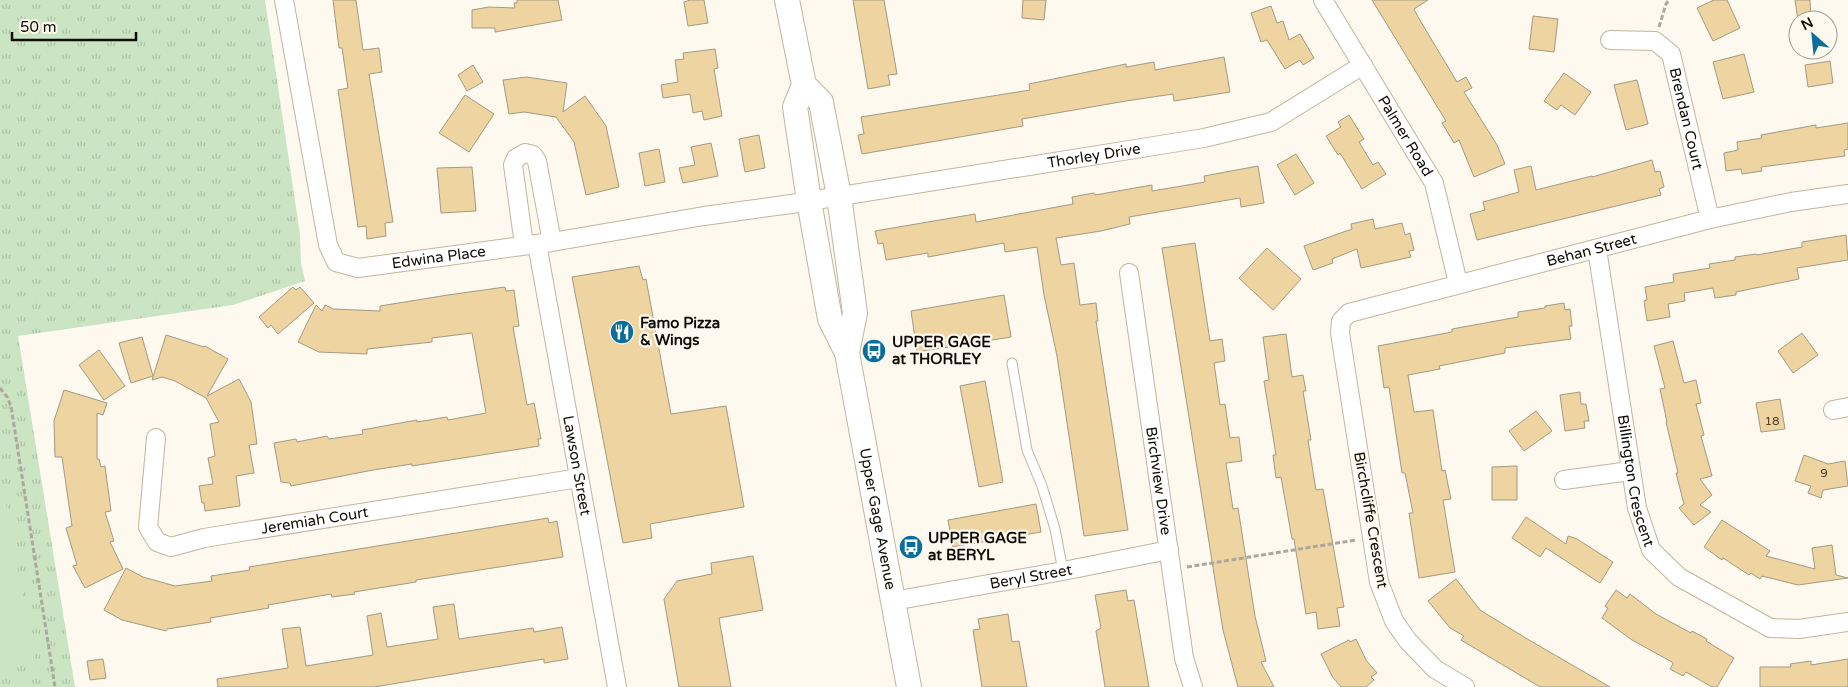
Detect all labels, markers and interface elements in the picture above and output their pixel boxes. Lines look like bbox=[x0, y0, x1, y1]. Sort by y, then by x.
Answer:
scale bar bbox=[12, 10, 136, 42]
north arrow bbox=[1788, 10, 1838, 60]
text: N bbox=[1798, 14, 1816, 34]
text: 50 m bbox=[20, 18, 57, 36]
street label: Brendan Court bbox=[1666, 66, 1707, 172]
street label: Palmer Road bbox=[1374, 92, 1437, 180]
street label: Thorley Drive bbox=[1046, 139, 1142, 172]
street label: Behan Street bbox=[1544, 229, 1639, 270]
street label: Edwina Place bbox=[391, 242, 487, 272]
place label: Famo Pizza & Wings bbox=[640, 314, 720, 350]
restaurant icon: Famo Pizza & Wings bbox=[609, 319, 635, 345]
place label: UPPER GAGE at THORLEY bbox=[892, 333, 991, 368]
bus stop icon: UPPER GAGE at THORLEY bbox=[861, 338, 887, 364]
street label: Billington Crescent bbox=[1614, 413, 1658, 549]
street label: Lawson Street bbox=[559, 414, 595, 517]
house number: 18 bbox=[1764, 414, 1780, 428]
street label: Birchview Drive bbox=[1142, 425, 1175, 536]
street label: Upper Gage Avenue bbox=[856, 447, 900, 591]
street label: Birchcliffe Crescent bbox=[1350, 450, 1392, 590]
house number: 9 bbox=[1820, 466, 1828, 480]
street label: Jeremiah Court bbox=[260, 503, 370, 538]
place label: UPPER GAGE at BERYL bbox=[928, 529, 1027, 564]
bus stop icon: UPPER GAGE at BERYL bbox=[898, 534, 924, 560]
street label: Beryl Street bbox=[988, 560, 1074, 593]

